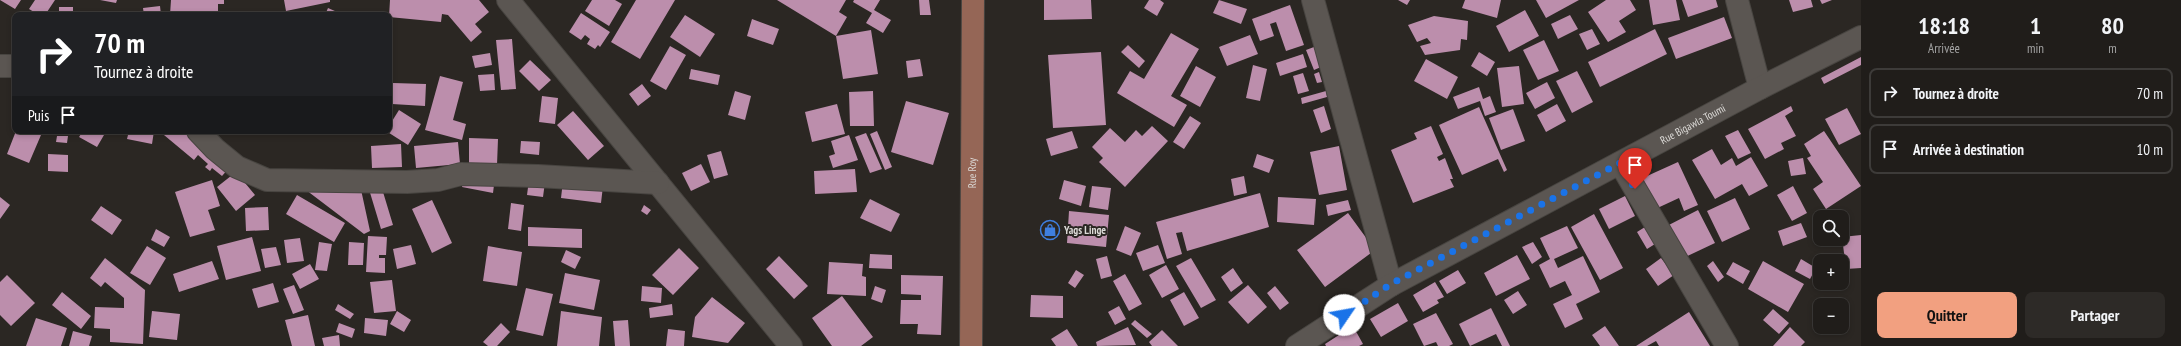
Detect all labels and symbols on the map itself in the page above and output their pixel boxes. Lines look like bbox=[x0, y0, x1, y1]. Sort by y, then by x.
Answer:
street label: Rue Bigawla Toumi bbox=[1658, 101, 1728, 147]
pin bbox=[1618, 148, 1652, 189]
street label: Rue Roy bbox=[965, 157, 979, 188]
shop icon: Yags Linge bbox=[1039, 219, 1061, 241]
place label: Yags Linge bbox=[1063, 223, 1106, 237]
position arrow bbox=[1323, 294, 1365, 336]

